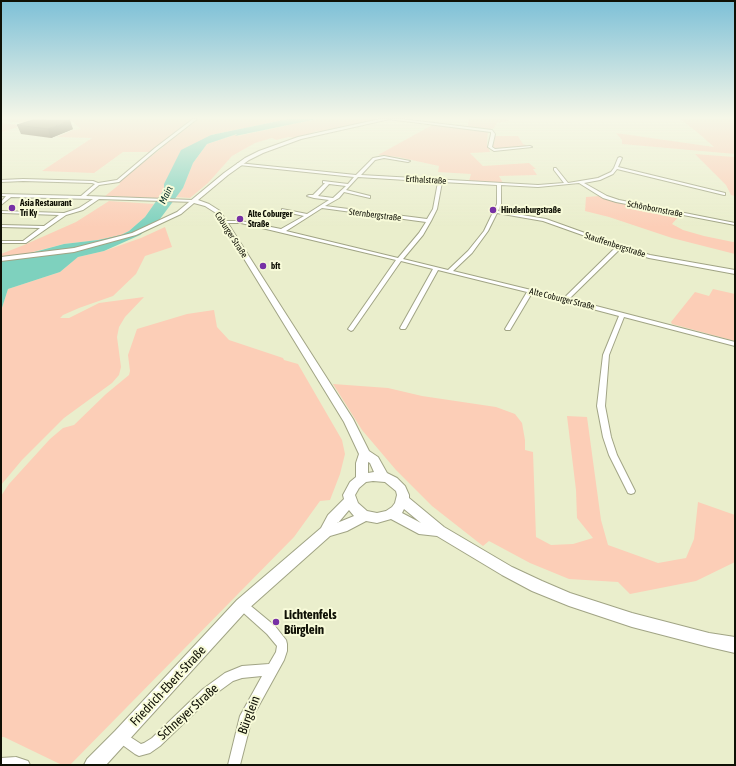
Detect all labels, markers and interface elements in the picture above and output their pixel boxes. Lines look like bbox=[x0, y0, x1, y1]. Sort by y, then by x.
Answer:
street label: Erthalstraße bbox=[405, 174, 447, 186]
water label: Main bbox=[157, 184, 175, 206]
place label: Asia Restaurant Tri Ky bbox=[20, 198, 72, 219]
street label: Schönbornstraße bbox=[626, 198, 684, 220]
marker: Asia Restaurant Tri Ky bbox=[7, 203, 17, 213]
marker: Hindenburgstraße bbox=[488, 205, 498, 215]
place label: Hindenburgstraße bbox=[501, 205, 561, 215]
street label: Sternbergstraße bbox=[348, 206, 402, 224]
place label: Alte Coburger Straße bbox=[248, 209, 292, 230]
street label: Coburger Straße bbox=[212, 210, 250, 260]
marker: Alte Coburger Straße bbox=[235, 214, 245, 224]
street label: Stauffenbergstraße bbox=[583, 230, 647, 260]
marker: bft bbox=[258, 261, 268, 271]
place label: bft bbox=[271, 261, 280, 271]
street label: Alte Coburger Straße bbox=[528, 286, 596, 312]
place label: Lichtenfels Bürglein bbox=[284, 607, 336, 638]
marker: Lichtenfels Bürglein bbox=[271, 617, 281, 627]
street label: Friedrich-Ebert-Straße bbox=[127, 643, 209, 729]
street label: Schneyer Straße bbox=[154, 681, 222, 743]
street label: Bürglein bbox=[235, 694, 263, 736]

